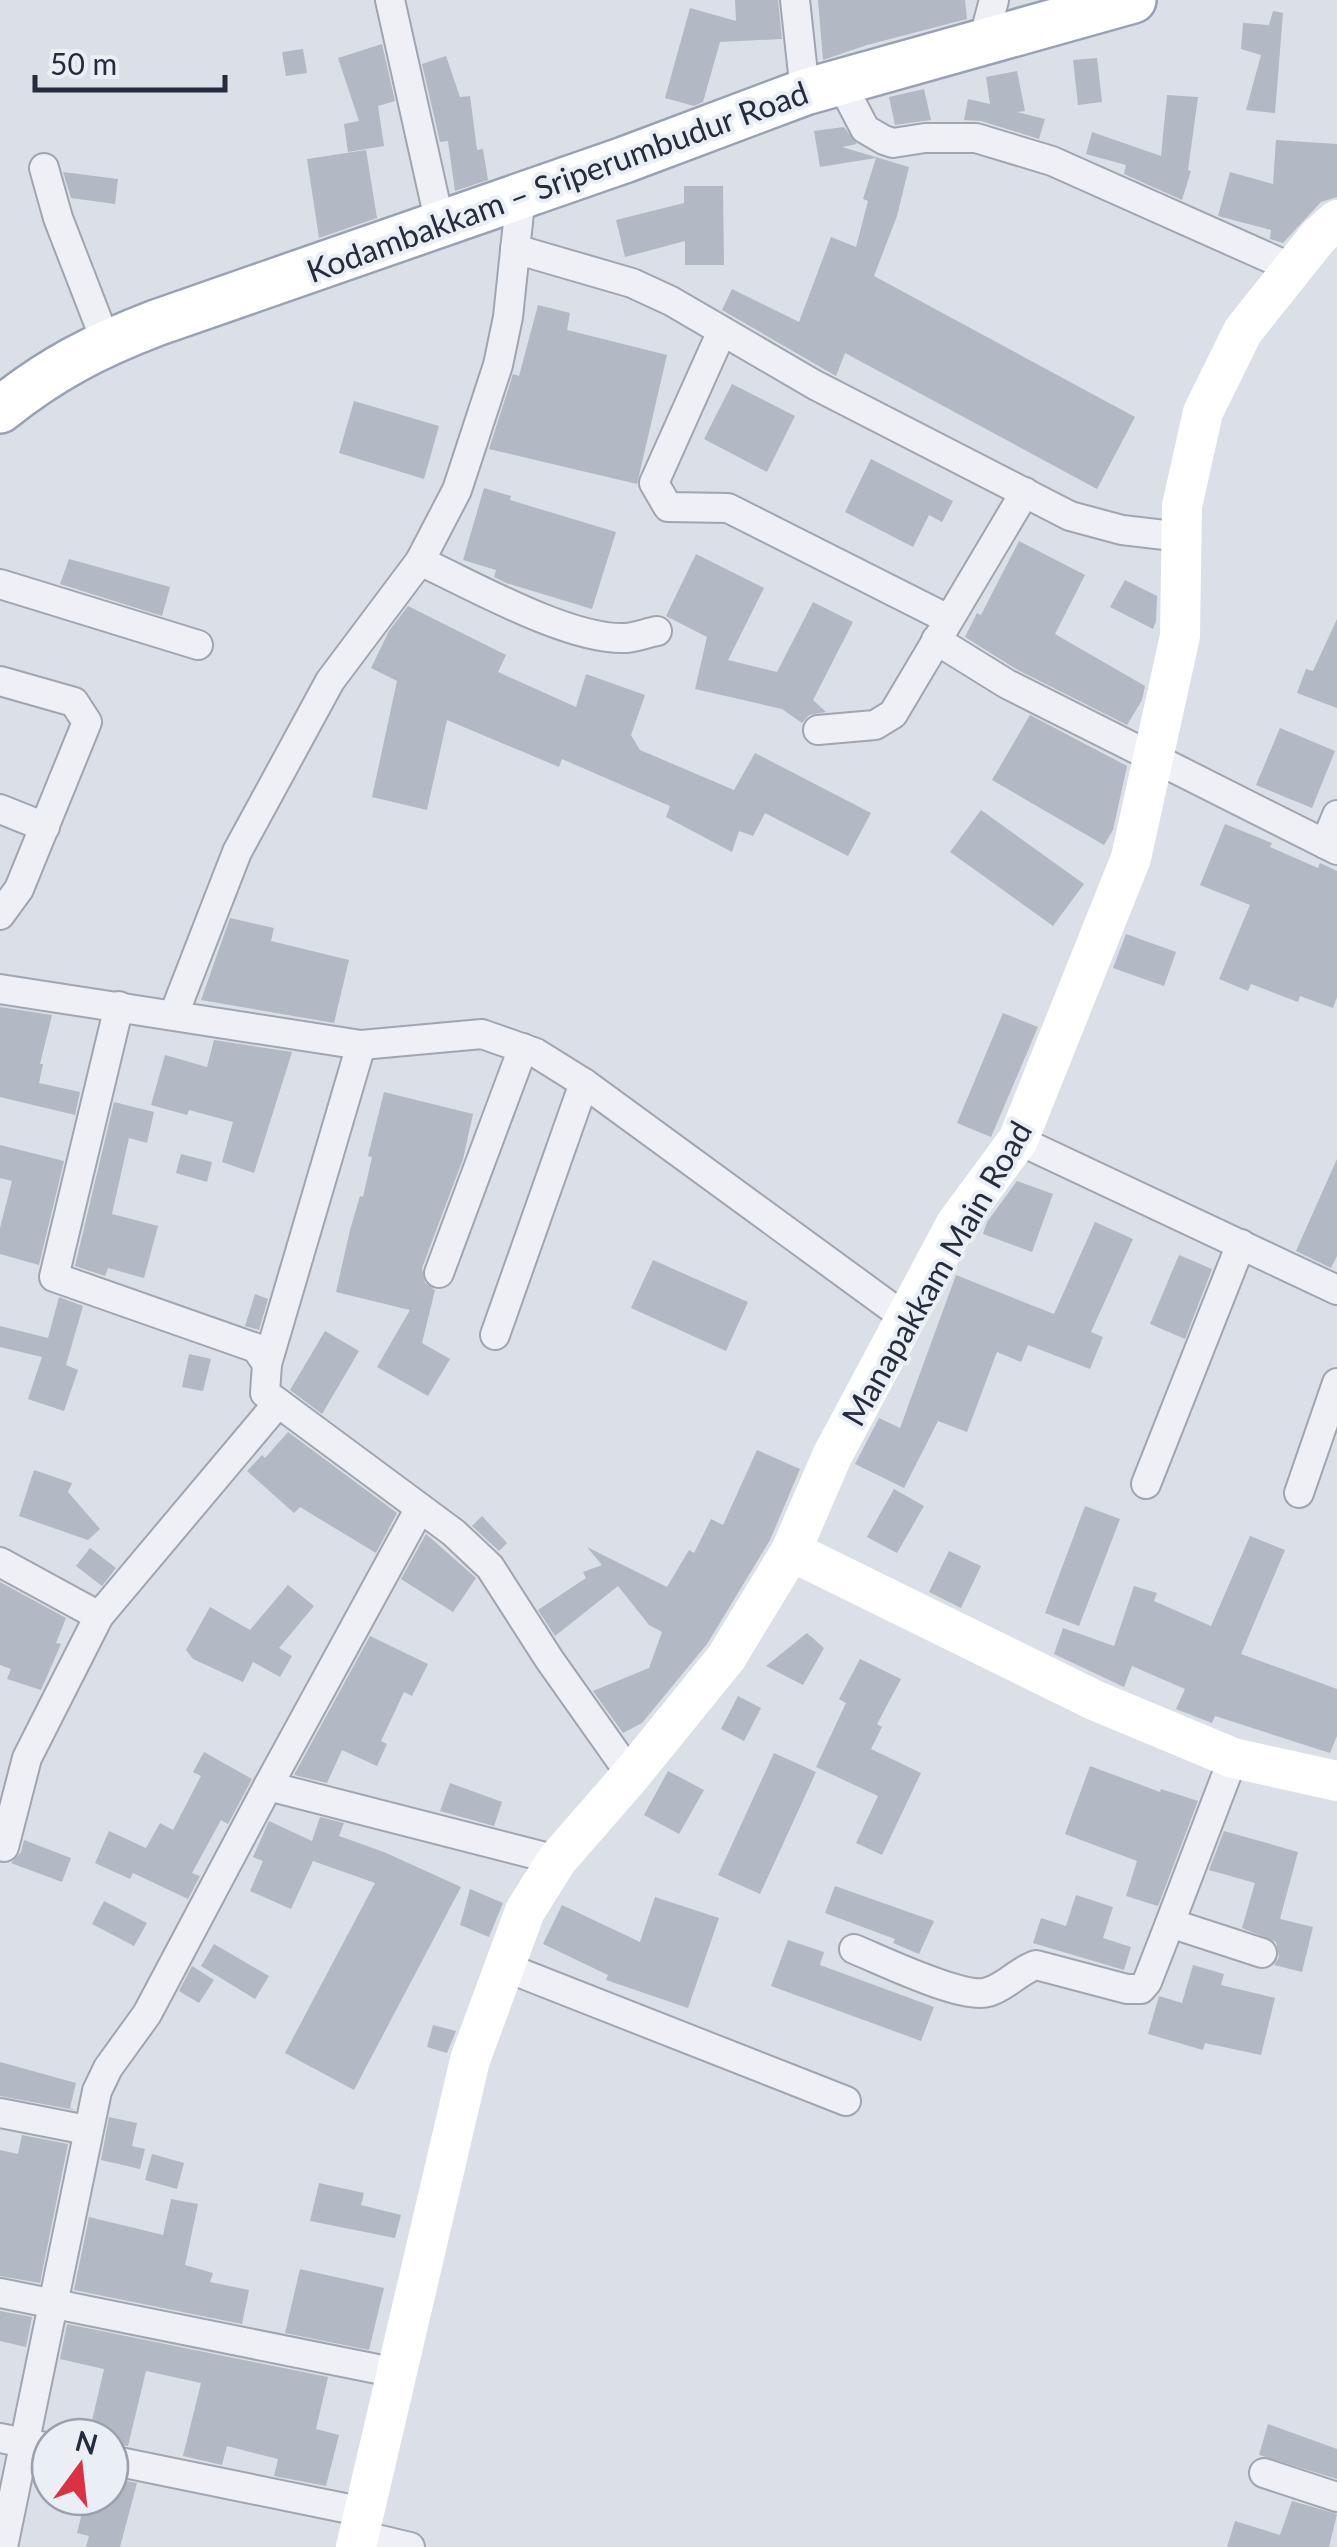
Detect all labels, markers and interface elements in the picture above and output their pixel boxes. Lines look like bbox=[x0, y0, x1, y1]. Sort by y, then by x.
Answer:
scale bar bbox=[35, 30, 225, 92]
text: 50 m bbox=[50, 45, 117, 81]
street label: Kodambakkam – Sriperumbudur Road bbox=[301, 72, 813, 290]
street label: Manapakkam Main Road bbox=[833, 1114, 1039, 1432]
north arrow bbox=[30, 2417, 130, 2517]
text: N bbox=[72, 2423, 102, 2461]

